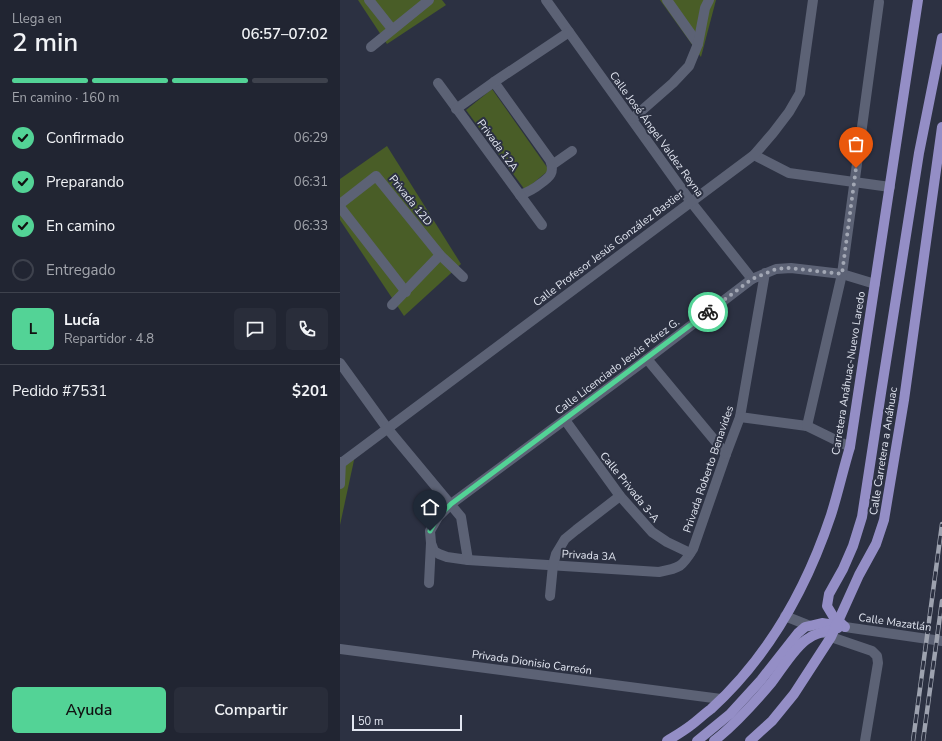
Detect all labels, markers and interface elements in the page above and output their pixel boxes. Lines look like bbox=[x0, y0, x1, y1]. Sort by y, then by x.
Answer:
text: Llega en bbox=[12, 10, 62, 28]
text: 06:57–07:02 bbox=[241, 24, 328, 44]
text: 2 min bbox=[12, 25, 78, 60]
street label: Calle José Ángel Valdez Reyna bbox=[606, 68, 708, 200]
text: En camino · 160 m bbox=[12, 89, 119, 107]
street label: Privada 12A bbox=[474, 116, 522, 174]
icon: check bbox=[12, 127, 34, 149]
pin bbox=[839, 127, 873, 168]
text: Confirmado bbox=[46, 128, 124, 148]
text: 06:29 bbox=[294, 129, 328, 147]
icon: bag bbox=[845, 133, 867, 155]
icon: check bbox=[12, 171, 34, 193]
text: Preparando bbox=[46, 172, 124, 192]
street label: Privada 12D bbox=[386, 172, 436, 229]
text: 06:31 bbox=[294, 173, 328, 191]
street label: Calle Profesor Jesús González Bastier bbox=[530, 187, 686, 310]
icon: check bbox=[12, 215, 34, 237]
text: En camino bbox=[46, 216, 115, 236]
text: 06:33 bbox=[294, 217, 328, 235]
text: Entregado bbox=[46, 260, 116, 280]
street label: Carretera Anáhuac-Nuevo Laredo bbox=[828, 290, 869, 456]
courier bbox=[688, 292, 728, 332]
icon: bike bbox=[697, 301, 719, 323]
button: chat bbox=[234, 308, 276, 350]
button: phone bbox=[286, 308, 328, 350]
text: Lucía bbox=[64, 310, 100, 330]
street label: Calle Licenciado Jesús Pérez G. bbox=[552, 315, 683, 418]
text: L bbox=[29, 319, 37, 339]
text: Repartidor · 4.8 bbox=[64, 330, 154, 348]
text: Pedido #7531 bbox=[12, 381, 107, 401]
text: $201 bbox=[292, 381, 328, 401]
street label: Calle Carretera a Anáhuac bbox=[866, 386, 901, 516]
street label: Privada Roberto Benavides bbox=[680, 404, 737, 535]
street label: Calle Privada 3-A bbox=[596, 449, 663, 526]
pin bbox=[413, 490, 447, 531]
icon: home bbox=[419, 496, 441, 518]
street label: Privada 3A bbox=[561, 547, 617, 564]
street label: Calle Mazatlán bbox=[858, 610, 932, 635]
street label: Privada Dionisio Carreón bbox=[471, 647, 593, 678]
button: Ayuda bbox=[12, 687, 166, 733]
button: Compartir bbox=[174, 687, 328, 733]
scale bar bbox=[352, 713, 462, 732]
text: 50 m bbox=[358, 714, 383, 729]

